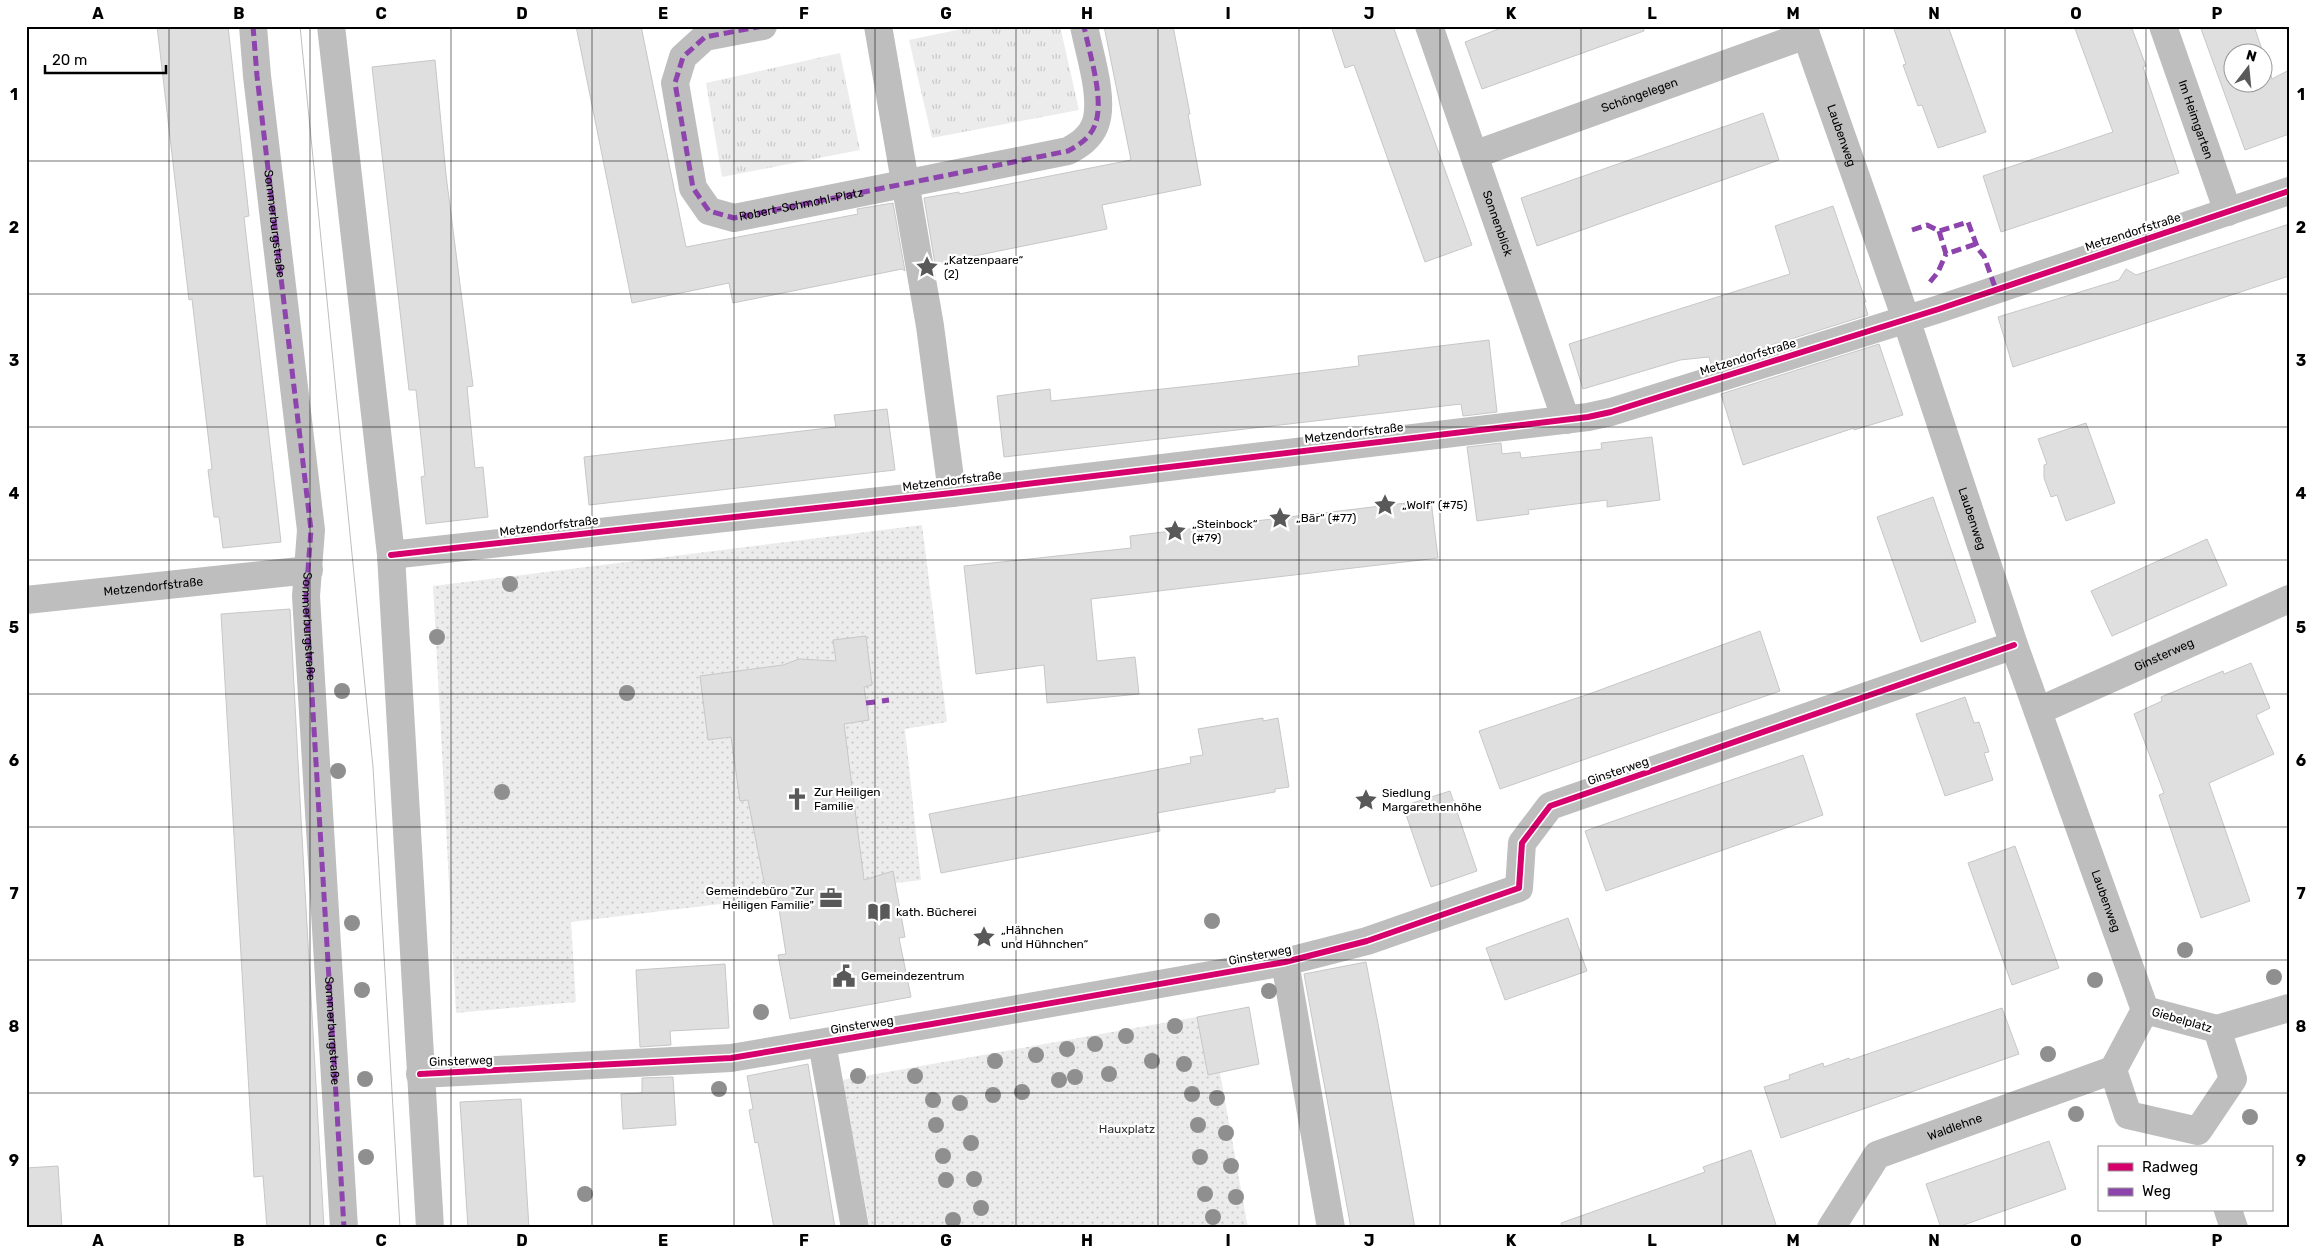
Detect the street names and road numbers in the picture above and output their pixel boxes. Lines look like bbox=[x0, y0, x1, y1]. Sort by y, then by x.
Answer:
street label: Schöngelegen bbox=[1599, 75, 1680, 115]
street label: Im Heimgarten bbox=[2175, 78, 2216, 161]
street label: Laubenweg bbox=[1824, 102, 1859, 168]
street label: Sommerburgstraße bbox=[261, 169, 288, 279]
street label: Robert-Schmohl-Platz bbox=[738, 185, 864, 224]
street label: Sonnenblick bbox=[1480, 189, 1516, 259]
street label: Metzendorfstraße bbox=[2083, 210, 2183, 254]
street label: Metzendorfstraße bbox=[1698, 336, 1798, 378]
street label: Metzendorfstraße bbox=[1304, 420, 1405, 446]
street label: Metzendorfstraße bbox=[902, 468, 1003, 494]
street label: Laubenweg bbox=[1955, 486, 1989, 552]
street label: Metzendorfstraße bbox=[499, 513, 600, 539]
street label: Sommerburgstraße bbox=[299, 572, 318, 681]
street label: Metzendorfstraße bbox=[103, 574, 204, 599]
street label: Ginsterweg bbox=[2132, 635, 2196, 674]
street label: Ginsterweg bbox=[1586, 754, 1650, 788]
street label: Laubenweg bbox=[2088, 868, 2123, 934]
street label: Ginsterweg bbox=[1227, 942, 1293, 968]
street label: Sommerburgstraße bbox=[322, 976, 342, 1086]
street label: Giebelplatz bbox=[2150, 1005, 2214, 1035]
street label: Ginsterweg bbox=[829, 1013, 895, 1037]
street label: Ginsterweg bbox=[429, 1053, 493, 1069]
street label: Waldlehne bbox=[1926, 1111, 1984, 1143]

